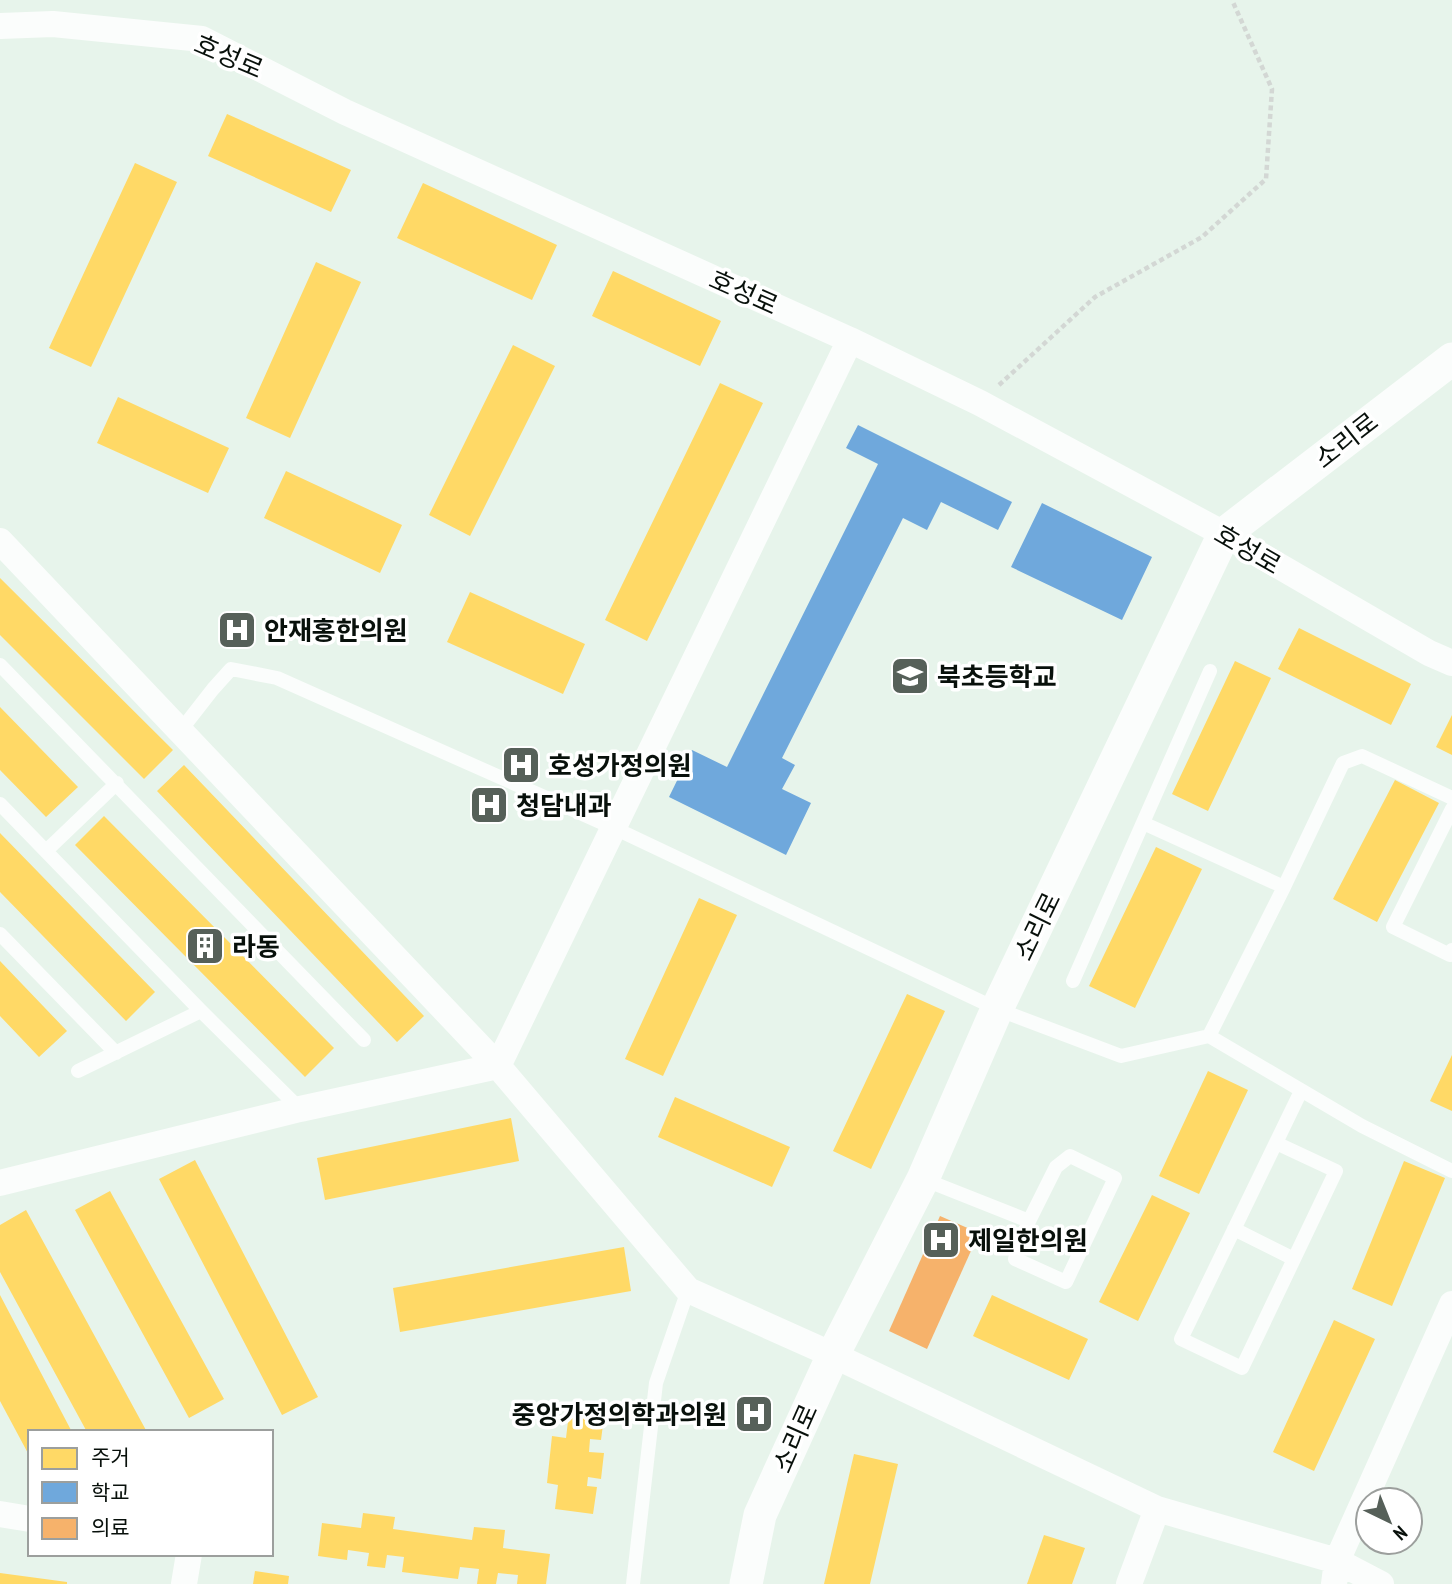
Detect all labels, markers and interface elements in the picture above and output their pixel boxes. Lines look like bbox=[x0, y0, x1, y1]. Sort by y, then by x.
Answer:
street label: 호성로 bbox=[190, 27, 268, 85]
street label: 호성로 bbox=[705, 262, 783, 322]
street label: 소리로 bbox=[1308, 405, 1384, 475]
street label: 호성로 bbox=[1209, 517, 1287, 581]
hospital icon: 안재홍한의원 bbox=[216, 609, 258, 651]
place label: 안재홍한의원 bbox=[264, 614, 408, 647]
school or university icon: 북초등학교 bbox=[889, 655, 931, 697]
place label: 북초등학교 bbox=[937, 660, 1057, 693]
hospital icon: 호성가정의원 bbox=[500, 744, 542, 786]
place label: 호성가정의원 bbox=[548, 749, 692, 782]
hospital icon: 청담내과 bbox=[468, 784, 510, 826]
place label: 청담내과 bbox=[516, 789, 612, 822]
street label: 소리로 bbox=[1006, 887, 1068, 965]
building icon: 라동 bbox=[184, 925, 226, 967]
place label: 라동 bbox=[232, 930, 280, 963]
hospital icon: 제일한의원 bbox=[920, 1219, 962, 1261]
place label: 제일한의원 bbox=[968, 1224, 1088, 1257]
hospital icon: 중앙가정의학과의원 bbox=[733, 1393, 775, 1435]
place label: 중앙가정의학과의원 bbox=[512, 1398, 727, 1431]
street label: 소리로 bbox=[765, 1399, 825, 1477]
legend bbox=[28, 1430, 273, 1556]
text: 주거 bbox=[91, 1444, 130, 1471]
text: 학교 bbox=[91, 1479, 130, 1506]
north arrow bbox=[1354, 1486, 1424, 1556]
text: 의료 bbox=[91, 1514, 130, 1541]
text: N bbox=[1389, 1521, 1413, 1546]

